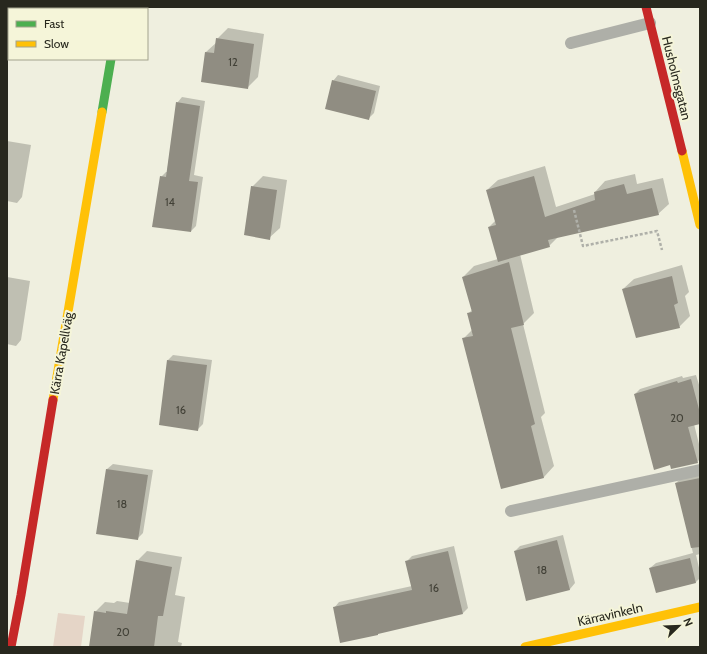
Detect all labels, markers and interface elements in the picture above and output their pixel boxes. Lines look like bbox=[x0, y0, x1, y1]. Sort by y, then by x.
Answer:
legend bbox=[8, 8, 148, 60]
text: Fast bbox=[44, 16, 64, 31]
street label: Husholmsgatan bbox=[659, 34, 695, 122]
text: Slow bbox=[44, 36, 69, 51]
house number: 12 bbox=[228, 55, 238, 69]
house number: 14 bbox=[165, 195, 176, 209]
street label: Kärra Kapellväg bbox=[46, 310, 76, 395]
house number: 16 bbox=[176, 403, 186, 417]
house number: 20 bbox=[670, 411, 684, 425]
house number: 18 bbox=[117, 497, 127, 511]
house number: 18 bbox=[537, 563, 547, 577]
house number: 16 bbox=[429, 581, 439, 595]
street label: Kärravinkeln bbox=[576, 599, 644, 629]
north arrow bbox=[659, 606, 699, 646]
text: N bbox=[680, 616, 696, 628]
house number: 20 bbox=[116, 625, 130, 639]

